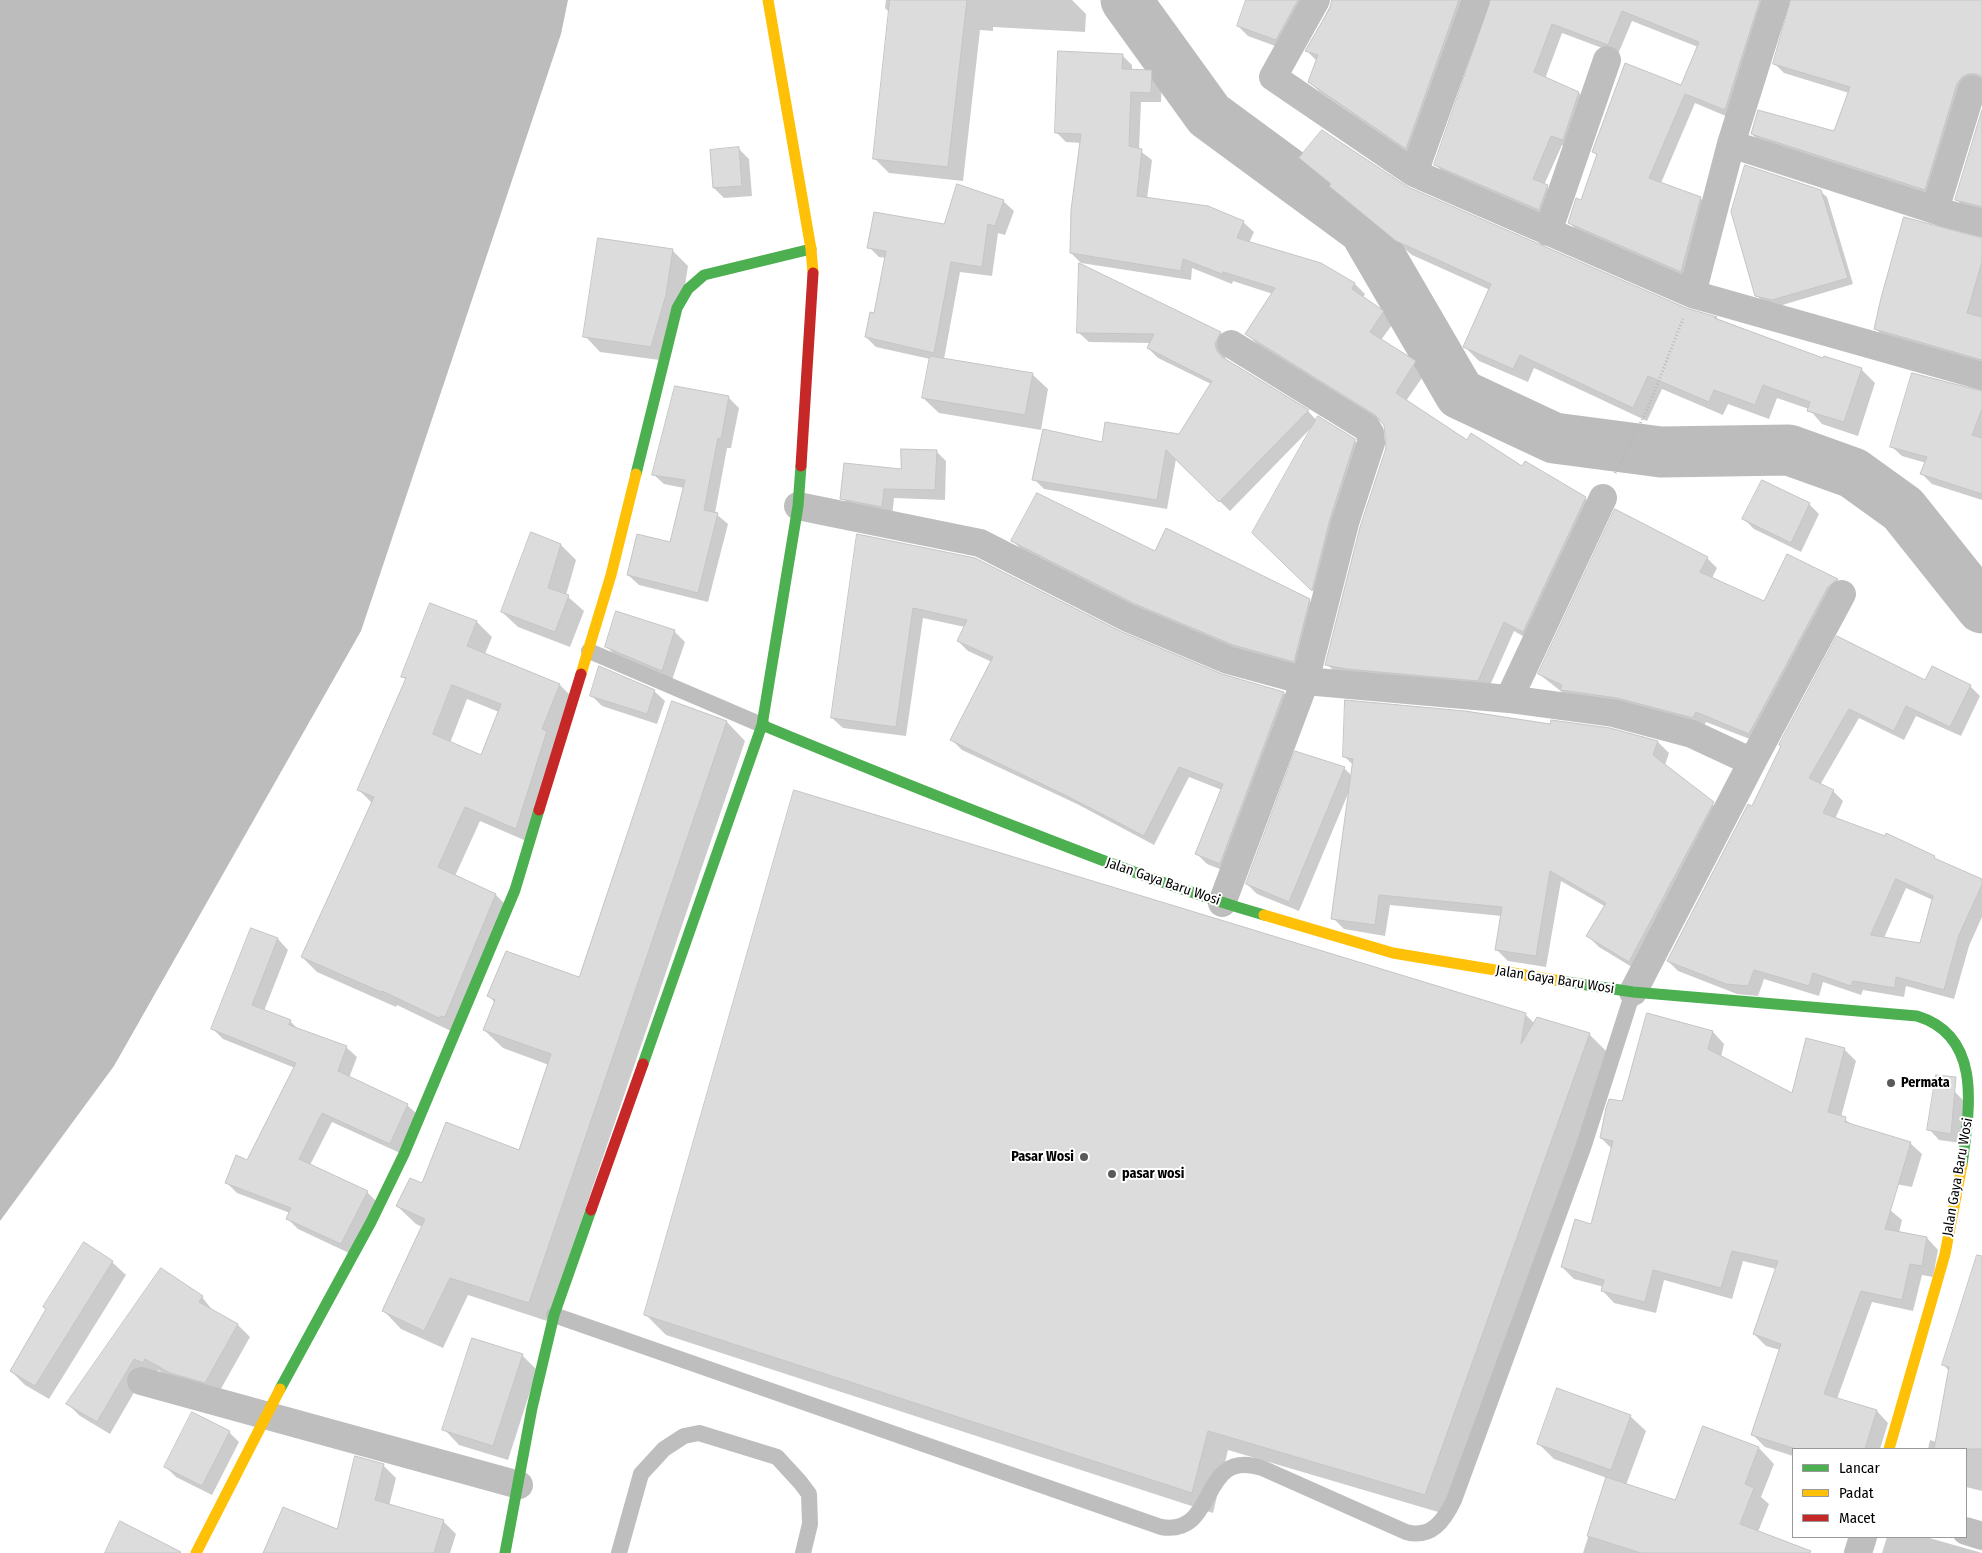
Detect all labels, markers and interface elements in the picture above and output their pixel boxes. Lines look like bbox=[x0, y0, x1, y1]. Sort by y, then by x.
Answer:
street label: Jalan Gaya Baru Wosi bbox=[1104, 855, 1222, 909]
street label: Jalan Gaya Baru Wosi bbox=[1495, 962, 1615, 998]
place label: Permata bbox=[1901, 1075, 1950, 1091]
marker: Permata bbox=[1885, 1077, 1897, 1089]
street label: Jalan Gaya Baru Wosi bbox=[1939, 1117, 1977, 1237]
place label: Pasar Wosi bbox=[1011, 1149, 1074, 1165]
marker: Pasar Wosi bbox=[1078, 1151, 1090, 1163]
place label: pasar wosi bbox=[1122, 1166, 1184, 1182]
marker: pasar wosi bbox=[1106, 1168, 1118, 1180]
legend bbox=[1792, 1448, 1967, 1538]
text: Lancar bbox=[1839, 1459, 1880, 1477]
text: Padat bbox=[1839, 1484, 1874, 1502]
text: Macet bbox=[1839, 1509, 1875, 1527]

